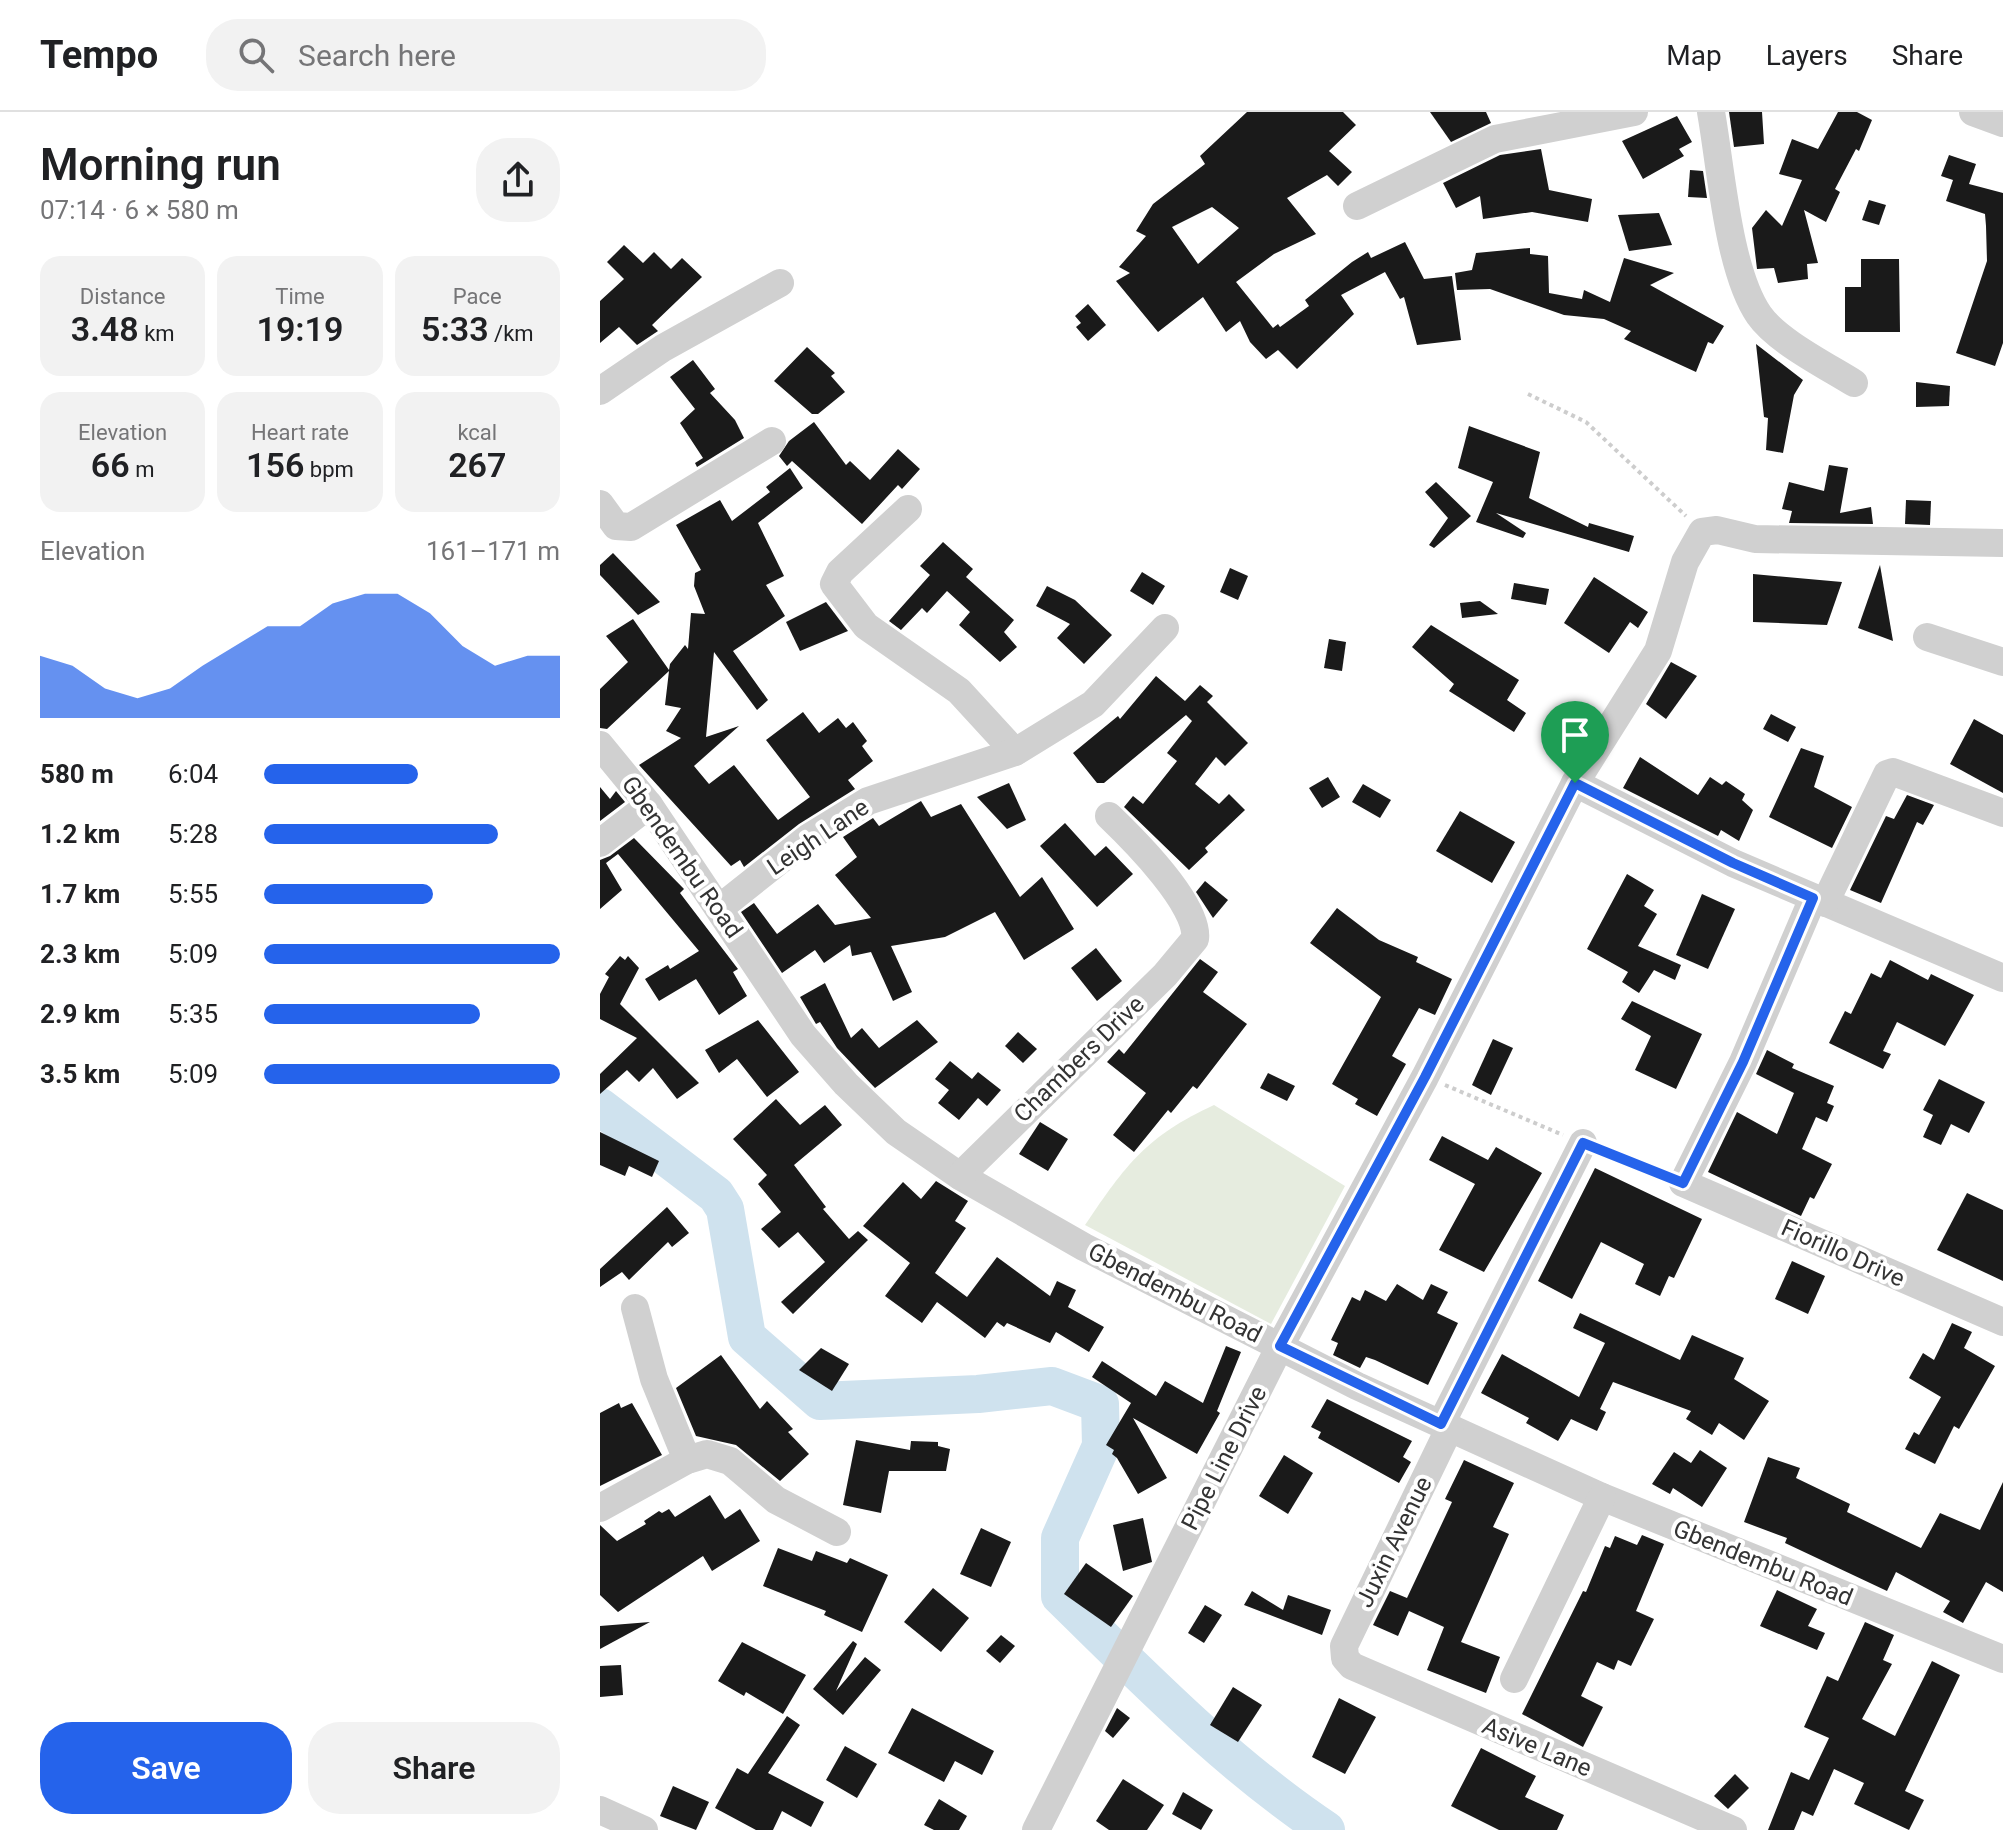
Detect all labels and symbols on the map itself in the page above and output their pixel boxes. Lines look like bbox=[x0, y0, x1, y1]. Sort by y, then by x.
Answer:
pin bbox=[1541, 701, 1609, 783]
street label: Gbendembu Road bbox=[616, 771, 748, 943]
street label: Leigh Lane bbox=[762, 793, 874, 881]
street label: Chambers Drive bbox=[1008, 990, 1150, 1128]
street label: Fiorillo Drive bbox=[1777, 1213, 1909, 1293]
street label: Gbendembu Road bbox=[1084, 1237, 1266, 1349]
street label: Pipe Line Drive bbox=[1176, 1381, 1272, 1535]
street label: Juxin Avenue bbox=[1350, 1472, 1438, 1612]
street label: Gbendembu Road bbox=[1669, 1514, 1857, 1612]
street label: Asive Lane bbox=[1478, 1711, 1596, 1783]

